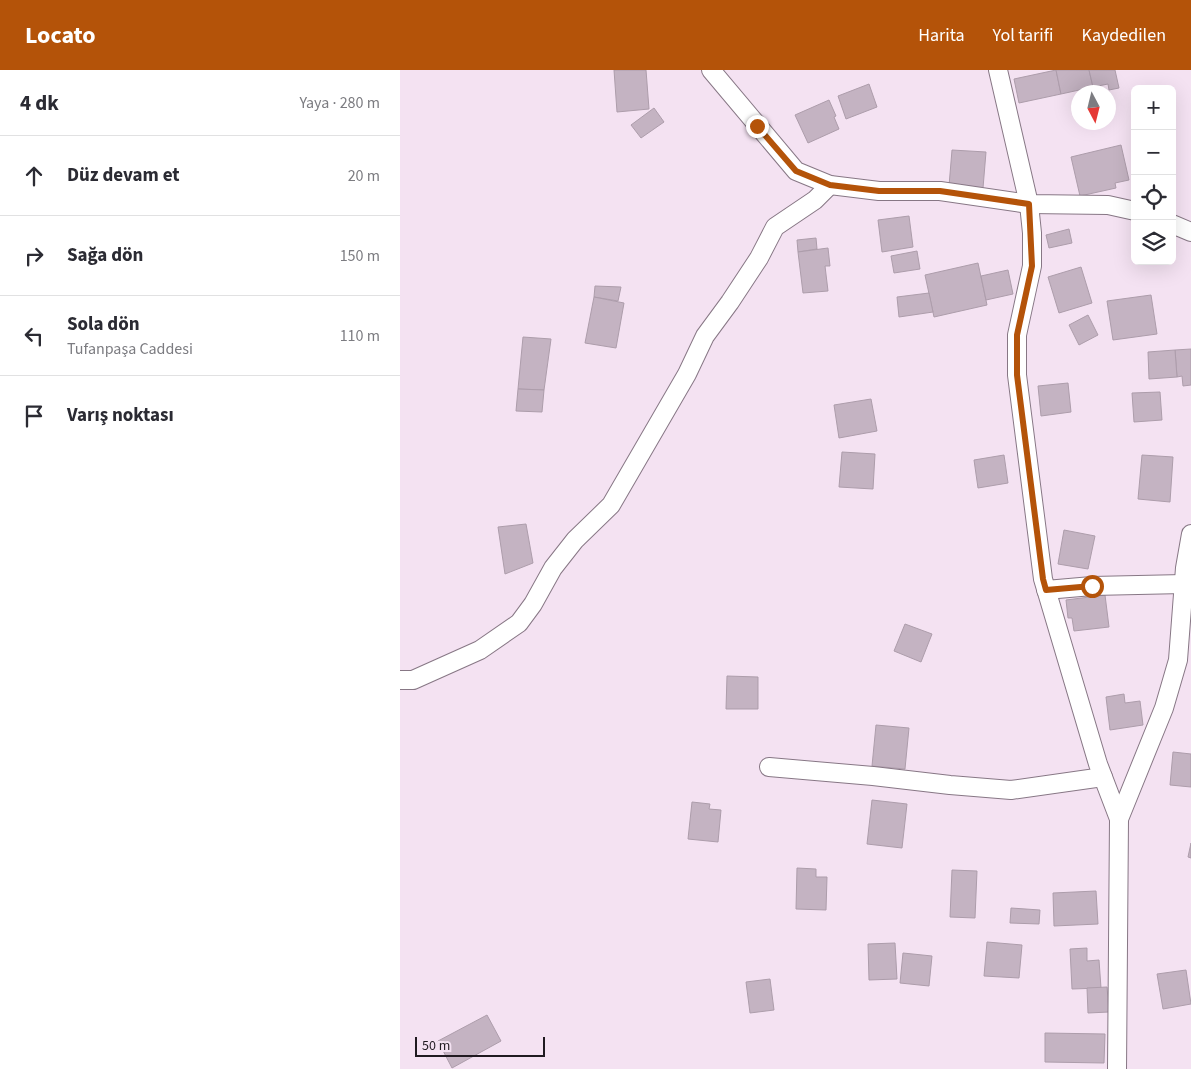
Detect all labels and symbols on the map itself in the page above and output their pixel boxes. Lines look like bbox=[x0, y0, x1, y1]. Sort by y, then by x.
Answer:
north arrow bbox=[1071, 85, 1116, 130]
route end bbox=[746, 115, 769, 138]
route start bbox=[1081, 575, 1104, 598]
scale bar bbox=[415, 1034, 545, 1057]

